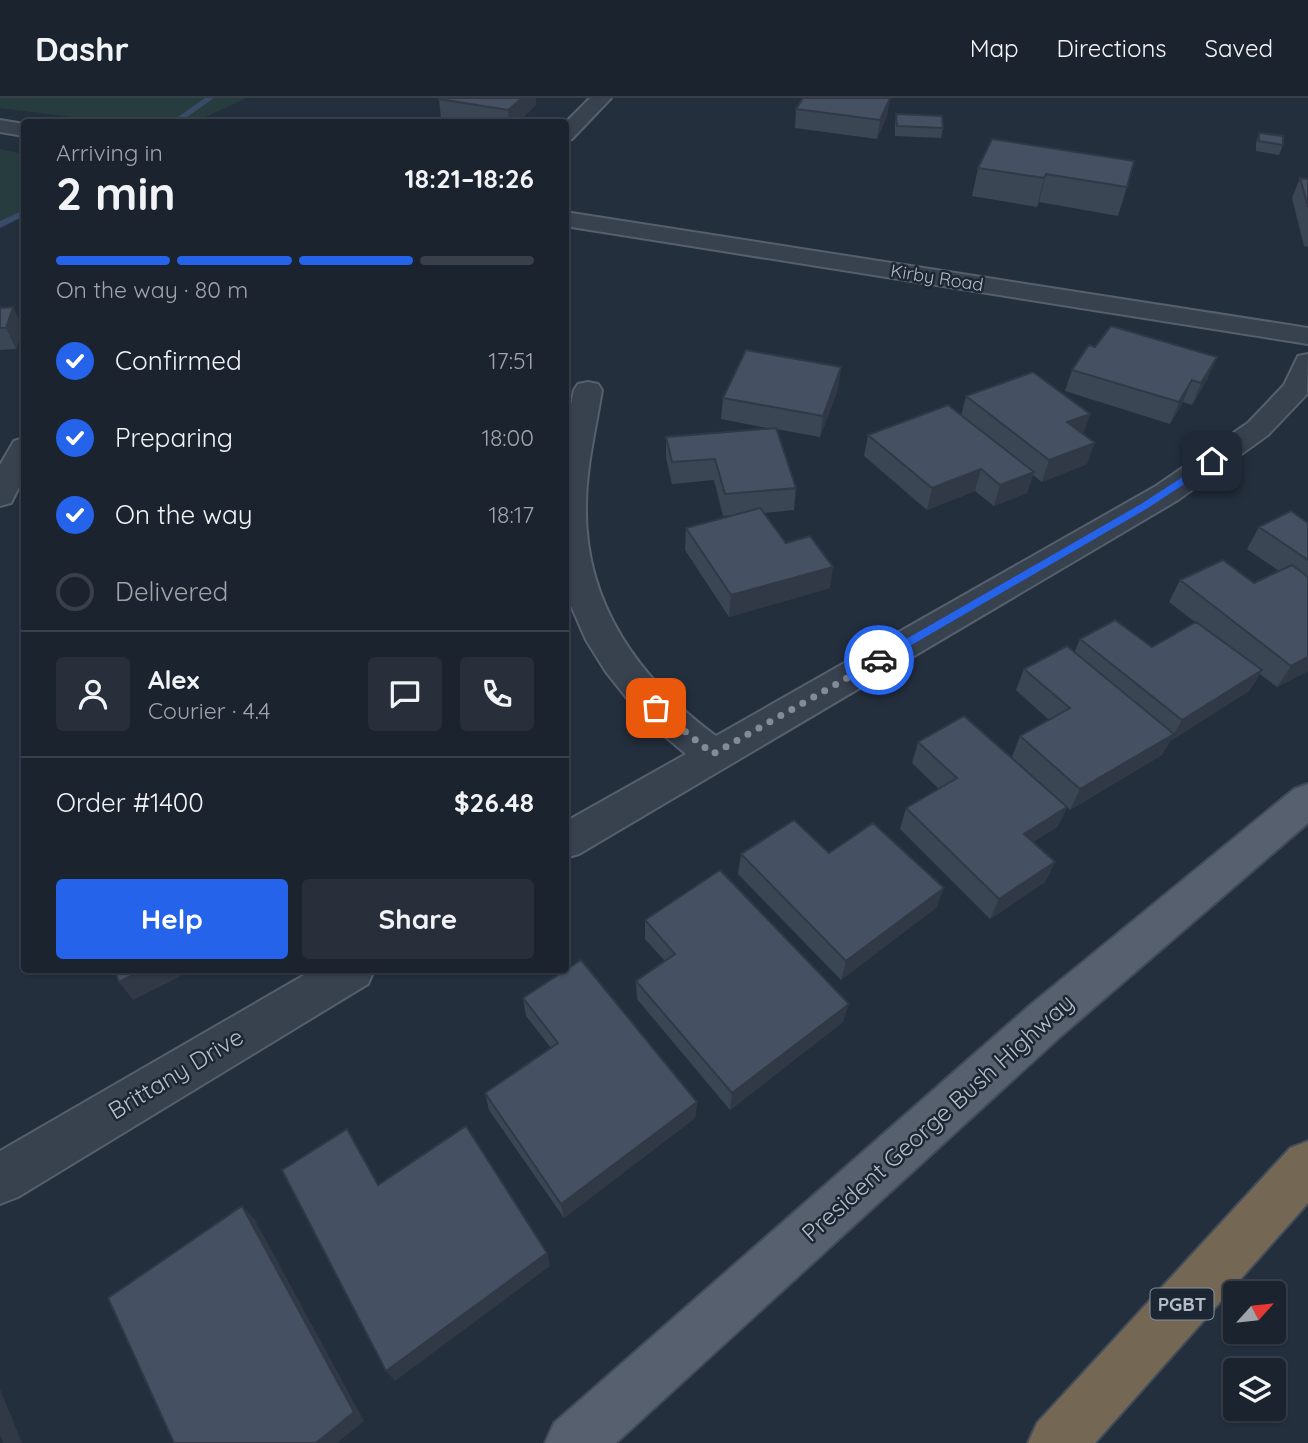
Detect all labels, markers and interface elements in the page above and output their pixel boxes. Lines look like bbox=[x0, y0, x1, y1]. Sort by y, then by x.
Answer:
text: Dashr bbox=[35, 28, 129, 69]
text: Map bbox=[970, 33, 1019, 63]
text: Directions bbox=[1057, 33, 1167, 63]
text: Saved bbox=[1205, 33, 1273, 63]
text: Arriving in bbox=[56, 138, 163, 167]
text: 18:21–18:26 bbox=[405, 162, 534, 195]
text: 2 min bbox=[56, 164, 176, 222]
street label: Kirby Road bbox=[889, 259, 985, 296]
text: On the way · 80 m bbox=[56, 275, 248, 304]
icon: check bbox=[56, 342, 94, 380]
text: Confirmed bbox=[115, 344, 242, 377]
text: 17:51 bbox=[488, 346, 534, 375]
icon: check bbox=[56, 419, 94, 457]
text: Preparing bbox=[115, 421, 233, 454]
text: 18:00 bbox=[481, 423, 534, 452]
pin bbox=[1182, 431, 1242, 491]
icon: home bbox=[1193, 442, 1231, 480]
icon: check bbox=[56, 496, 94, 534]
text: On the way bbox=[115, 498, 253, 531]
text: 18:17 bbox=[488, 500, 534, 529]
text: Delivered bbox=[115, 575, 228, 608]
courier bbox=[844, 625, 914, 695]
icon: car bbox=[860, 641, 898, 679]
button: person bbox=[56, 657, 130, 731]
button: chat bbox=[368, 657, 442, 731]
button: phone bbox=[460, 657, 534, 731]
text: Alex bbox=[148, 663, 199, 696]
pin bbox=[626, 678, 686, 738]
icon: bag bbox=[637, 689, 675, 727]
text: Courier · 4.4 bbox=[148, 696, 270, 725]
text: Order #1400 bbox=[56, 786, 204, 819]
text: $26.48 bbox=[454, 786, 534, 819]
button: Help bbox=[56, 879, 288, 959]
button: Share bbox=[302, 879, 534, 959]
street label: President George Bush Highway bbox=[795, 987, 1080, 1247]
street label: Brittany Drive bbox=[102, 1021, 249, 1125]
north arrow bbox=[1223, 1281, 1286, 1344]
map controls bbox=[1223, 1281, 1286, 1421]
road number: PGBT bbox=[1150, 1288, 1214, 1320]
button: layers bbox=[1223, 1358, 1286, 1421]

